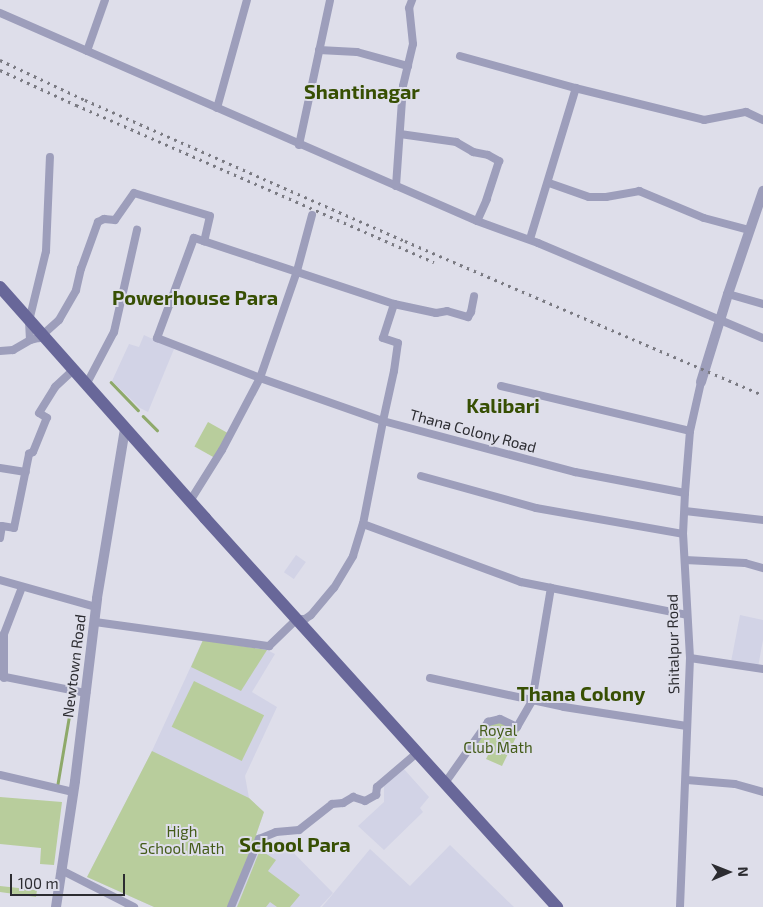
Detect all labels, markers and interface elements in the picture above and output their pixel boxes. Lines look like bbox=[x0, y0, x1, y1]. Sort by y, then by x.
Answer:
district label: Shantinagar bbox=[304, 79, 420, 103]
district label: Powerhouse Para bbox=[112, 285, 278, 309]
district label: Kalibari bbox=[466, 393, 540, 417]
street label: Thana Colony Road bbox=[408, 405, 538, 457]
street label: Shitalpur Road bbox=[663, 594, 683, 694]
street label: Newtown Road bbox=[59, 613, 89, 719]
district label: Thana Colony bbox=[517, 681, 645, 705]
park label: Royal Club Math bbox=[463, 721, 533, 756]
park label: High School Math bbox=[139, 822, 225, 857]
district label: School Para bbox=[239, 832, 351, 856]
north arrow bbox=[703, 847, 753, 897]
scale bar bbox=[12, 864, 128, 896]
text: N bbox=[735, 867, 752, 877]
text: 100 m bbox=[18, 874, 59, 892]

